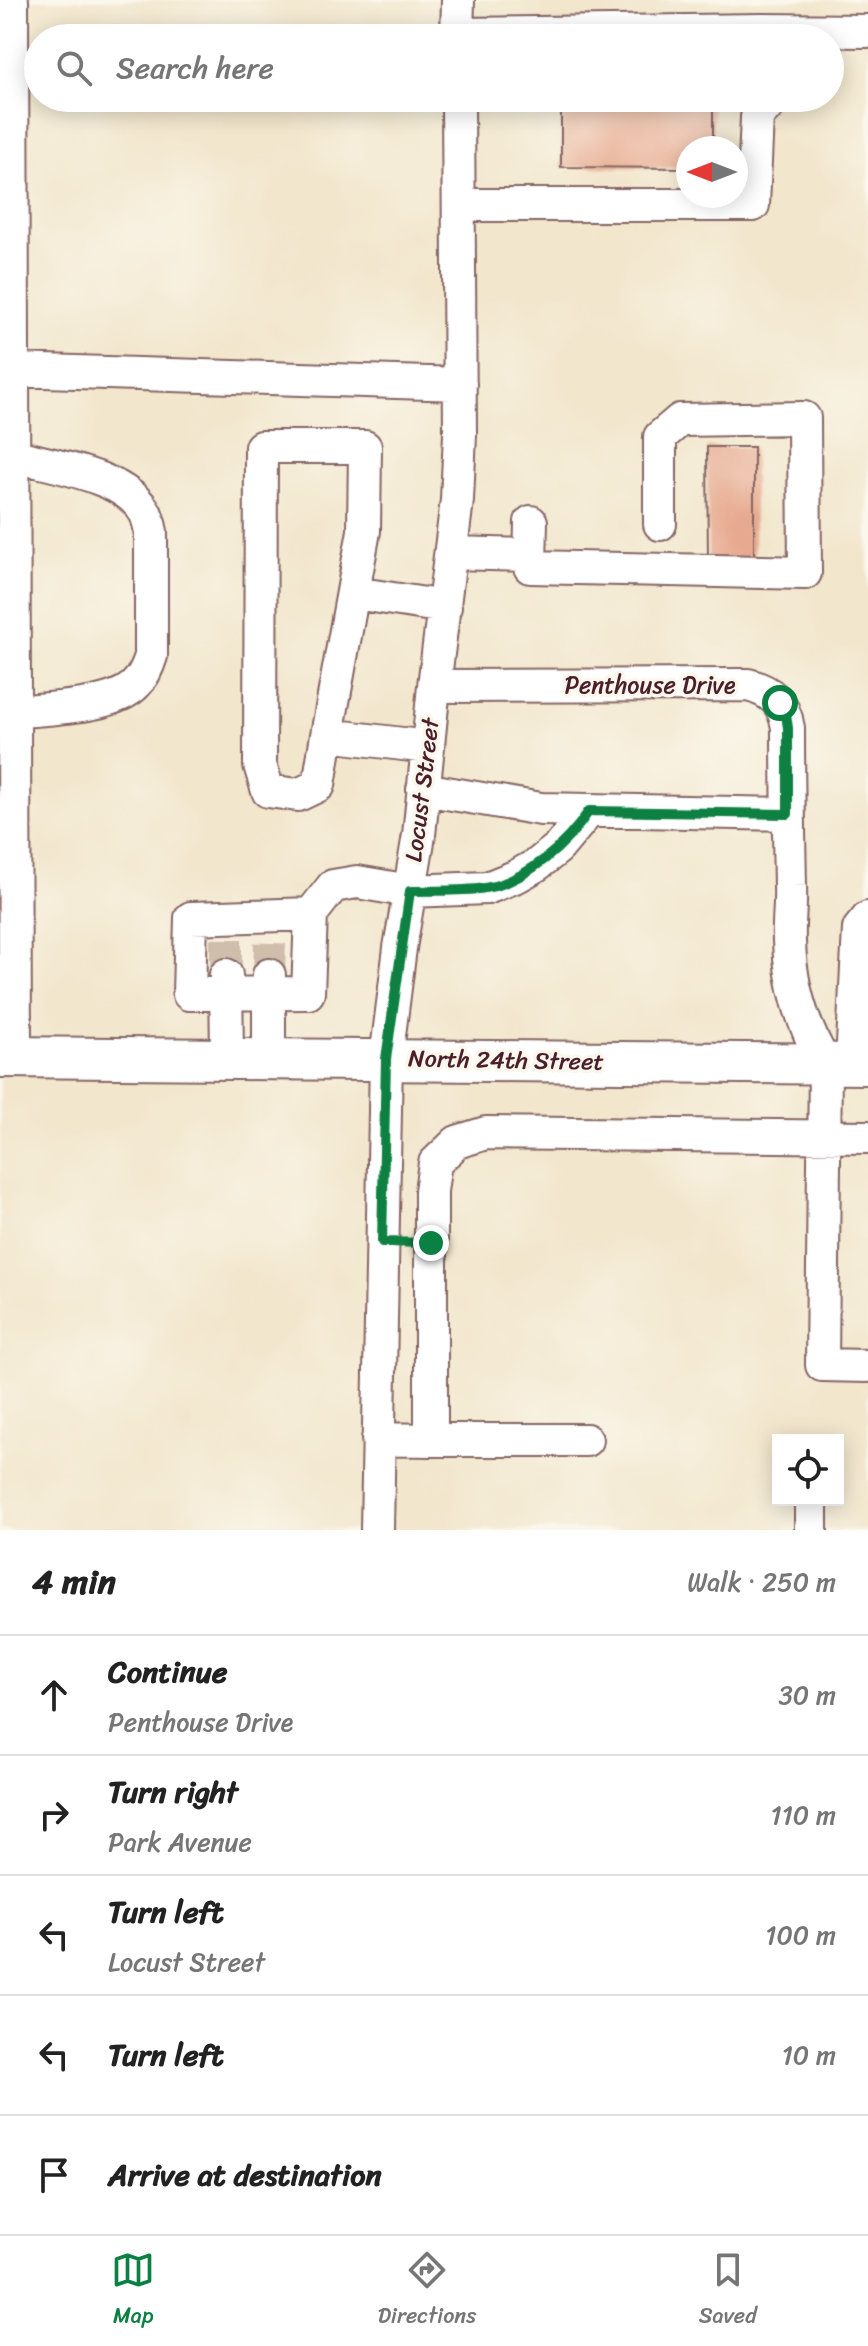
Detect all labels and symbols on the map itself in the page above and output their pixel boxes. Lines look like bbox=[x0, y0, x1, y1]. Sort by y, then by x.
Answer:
north arrow bbox=[676, 136, 748, 208]
street label: Penthouse Drive bbox=[564, 664, 736, 706]
route start bbox=[762, 685, 798, 721]
street label: Locust Street bbox=[392, 714, 452, 864]
street label: North 24th Street bbox=[408, 1037, 604, 1083]
route end bbox=[413, 1225, 449, 1261]

